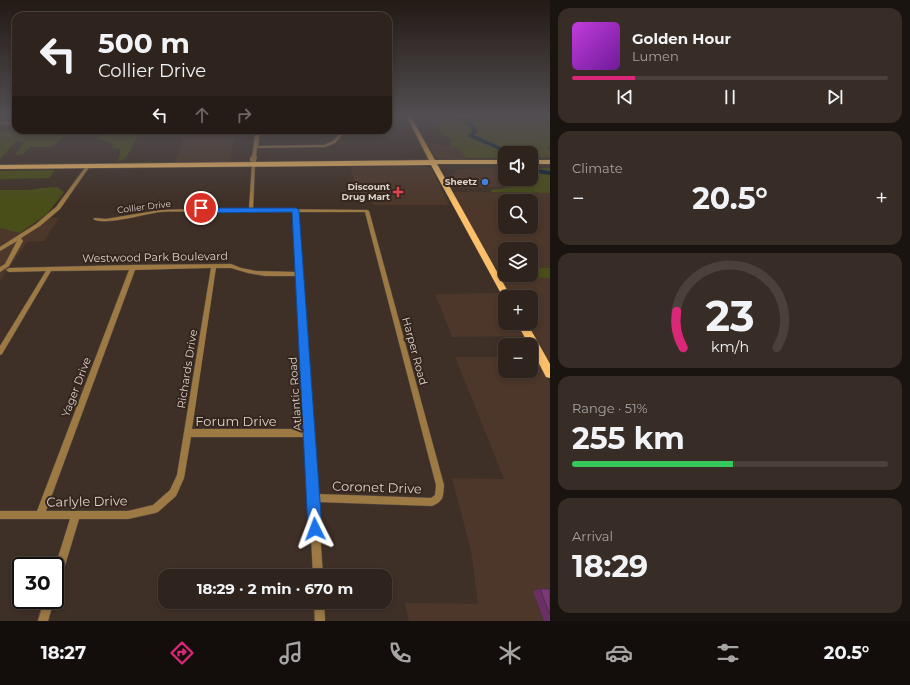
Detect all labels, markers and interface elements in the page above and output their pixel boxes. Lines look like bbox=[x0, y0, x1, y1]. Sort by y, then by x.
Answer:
text: 500 m bbox=[98, 26, 190, 60]
icon: left bbox=[32, 28, 84, 80]
text: Golden Hour bbox=[632, 29, 731, 48]
text: Lumen bbox=[632, 48, 679, 64]
text: Collier Drive bbox=[98, 60, 206, 82]
icon: previous bbox=[614, 86, 636, 108]
icon: pause bbox=[719, 86, 741, 108]
icon: next bbox=[824, 86, 846, 108]
icon: left bbox=[149, 104, 171, 126]
icon: ahead bbox=[191, 104, 213, 126]
icon: right bbox=[233, 104, 255, 126]
map controls bbox=[498, 146, 538, 378]
button: sound bbox=[498, 146, 538, 186]
text: Climate bbox=[572, 160, 623, 176]
place label: Sheetz bbox=[445, 176, 477, 187]
marker: Sheetz bbox=[480, 177, 490, 187]
text: 20.5° bbox=[692, 180, 768, 217]
place label: Discount Drug Mart bbox=[342, 181, 390, 202]
text: − bbox=[572, 185, 585, 212]
text: + bbox=[875, 185, 888, 212]
marker: Discount Drug Mart bbox=[393, 187, 403, 197]
pin bbox=[184, 191, 218, 225]
button: search bbox=[498, 194, 538, 234]
icon: arrive bbox=[190, 197, 212, 219]
street label: Collier Drive bbox=[116, 198, 172, 215]
button: layers bbox=[498, 242, 538, 282]
street label: Westwood Park Boulevard bbox=[82, 249, 228, 265]
button: + bbox=[498, 290, 538, 330]
text: 23 bbox=[705, 291, 755, 341]
street label: Harper Road bbox=[399, 315, 431, 387]
street label: Richards Drive bbox=[174, 328, 200, 409]
button: − bbox=[498, 338, 538, 378]
text: km/h bbox=[711, 338, 749, 356]
street label: Yager Drive bbox=[58, 355, 94, 419]
street label: Atlantic Road bbox=[285, 356, 305, 432]
text: Range · 51% bbox=[572, 400, 647, 416]
street label: Forum Drive bbox=[195, 413, 277, 429]
text: 255 km bbox=[572, 420, 685, 457]
street label: Coronet Drive bbox=[332, 477, 422, 497]
street label: Carlyle Drive bbox=[46, 492, 128, 510]
position arrow bbox=[294, 508, 336, 550]
text: Arrival bbox=[572, 528, 613, 544]
text: 18:29 bbox=[572, 548, 648, 585]
speed limit sign: 30 bbox=[12, 557, 64, 609]
text: 18:29 · 2 min · 670 m bbox=[197, 579, 353, 598]
icon: directions bbox=[168, 639, 196, 667]
icon: music bbox=[277, 639, 305, 667]
icon: phone bbox=[386, 639, 414, 667]
icon: climate bbox=[496, 639, 524, 667]
icon: car bbox=[605, 639, 633, 667]
icon: filters bbox=[714, 639, 742, 667]
text: 18:27 bbox=[41, 642, 86, 664]
text: 20.5° bbox=[824, 642, 869, 664]

